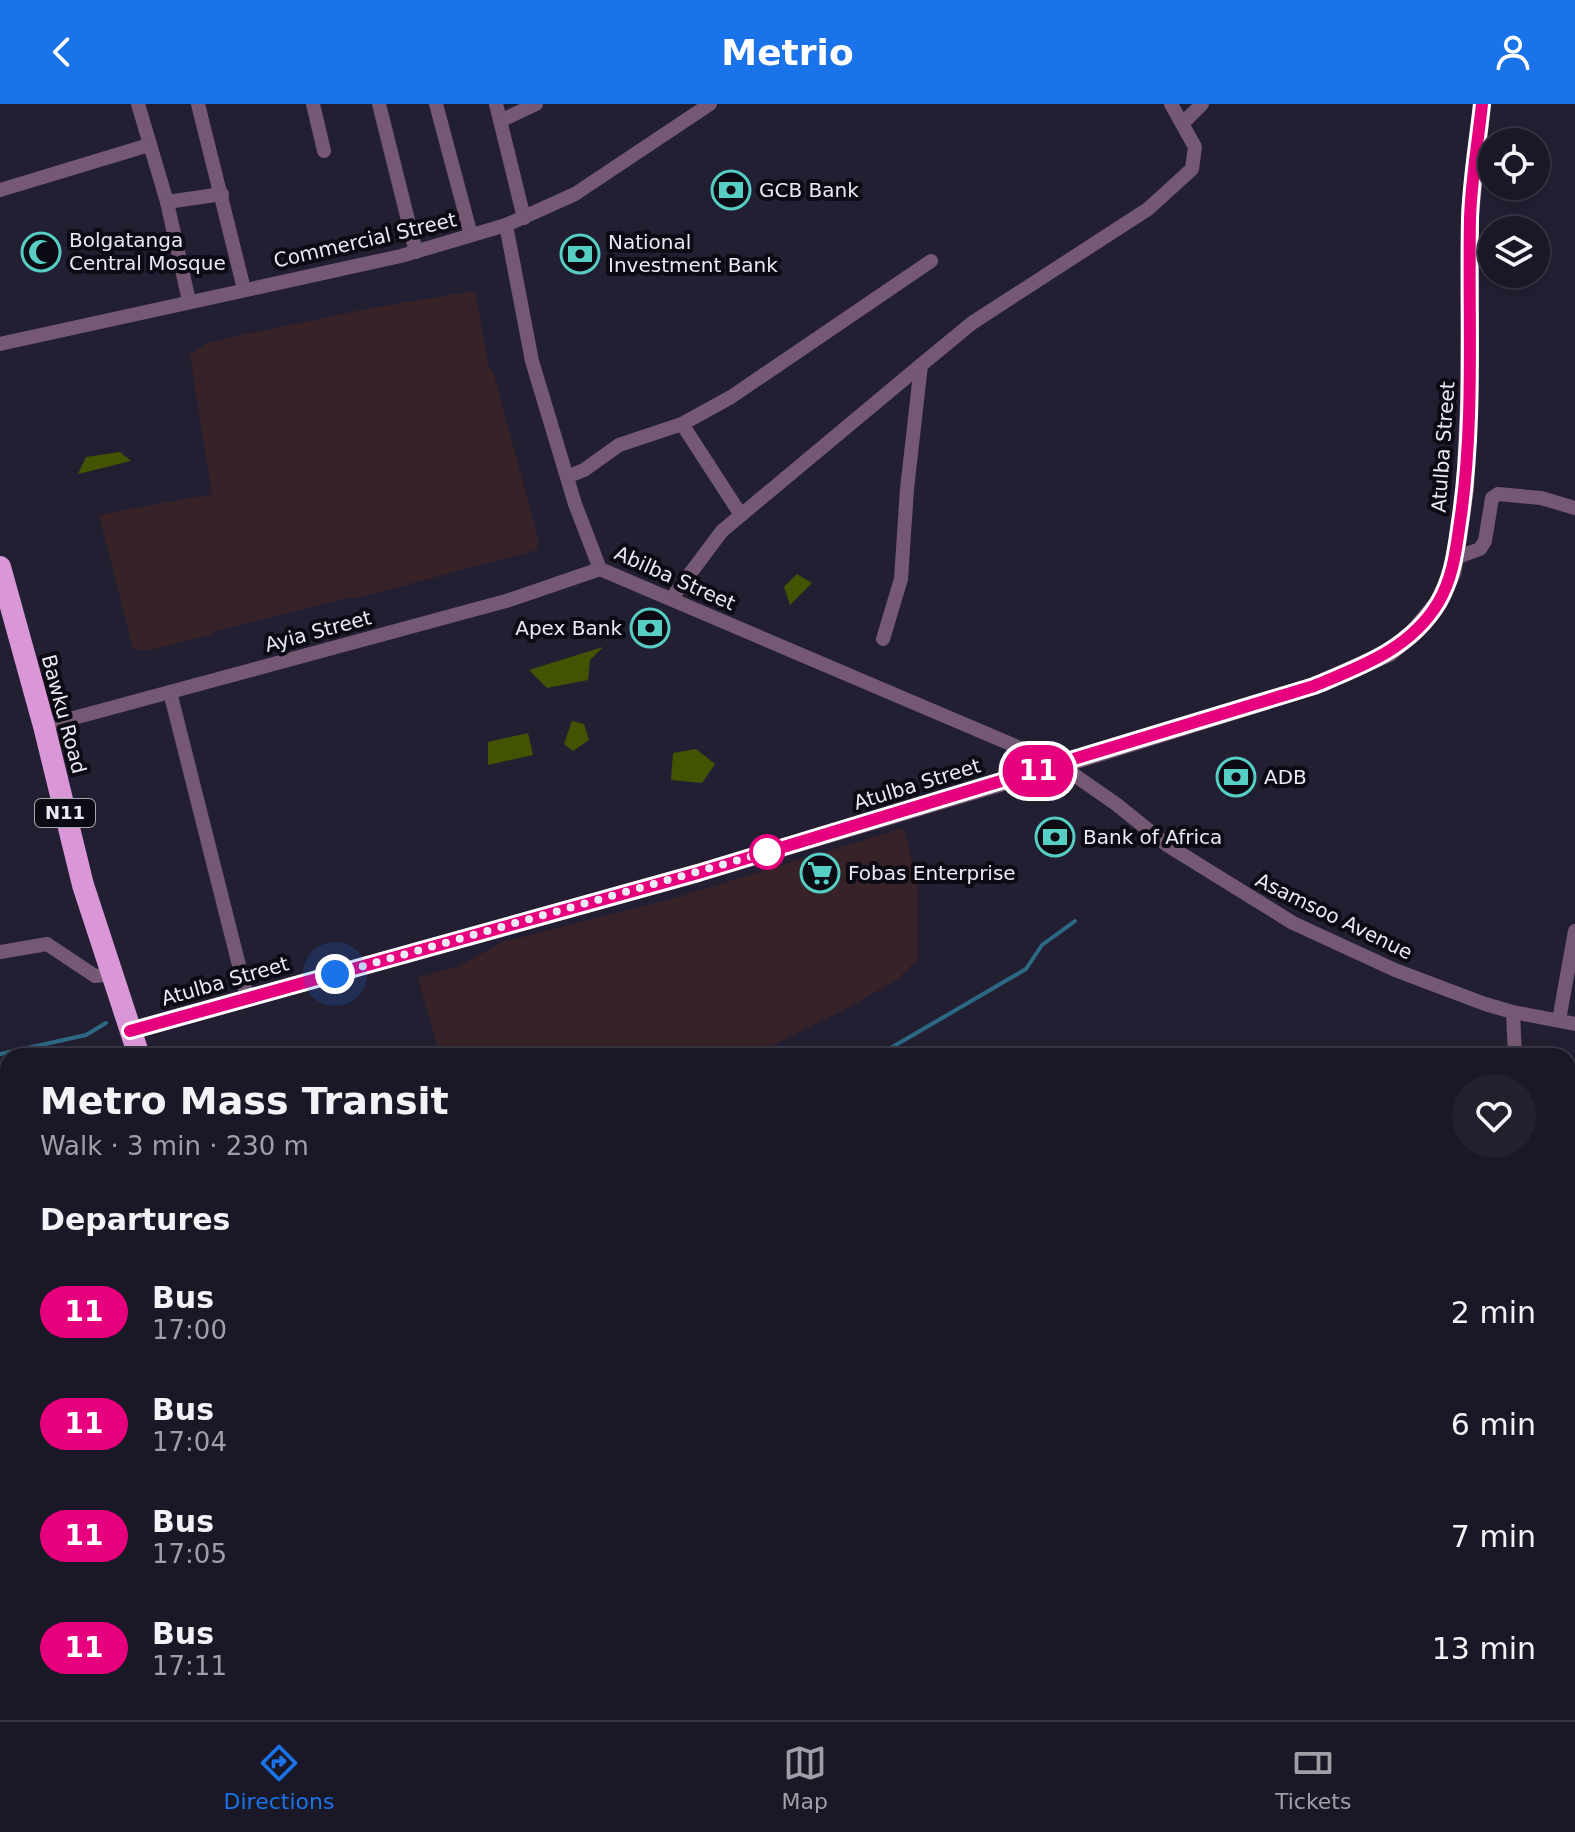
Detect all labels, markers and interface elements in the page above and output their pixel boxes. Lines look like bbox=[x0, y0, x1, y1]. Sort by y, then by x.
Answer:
icon: back bbox=[40, 30, 84, 74]
icon: person bbox=[1491, 30, 1535, 74]
text: Metrio bbox=[721, 32, 854, 73]
map controls bbox=[1478, 128, 1550, 288]
button: locate bbox=[1478, 128, 1550, 200]
bank icon: GCB Bank bbox=[710, 169, 752, 211]
place label: GCB Bank bbox=[759, 178, 859, 202]
street label: Commercial Street bbox=[271, 207, 459, 273]
button: layers bbox=[1478, 216, 1550, 288]
place label: Bolgatanga Central Mosque bbox=[69, 228, 226, 275]
place label: National Investment Bank bbox=[608, 230, 778, 277]
mosque icon: Bolgatanga Central Mosque bbox=[20, 231, 62, 273]
bank icon: National Investment Bank bbox=[559, 233, 601, 275]
street label: Atulba Street bbox=[1426, 380, 1460, 513]
street label: Abilba Street bbox=[611, 541, 739, 615]
street label: Ayia Street bbox=[262, 605, 374, 657]
bank icon: Apex Bank bbox=[629, 607, 671, 649]
place label: Apex Bank bbox=[515, 616, 622, 640]
street label: Bawku Road bbox=[37, 652, 91, 776]
line badge: 11 bbox=[1002, 745, 1074, 797]
street label: Atulba Street bbox=[851, 753, 984, 815]
text: 11 bbox=[1019, 754, 1057, 787]
bank icon: ADB bbox=[1215, 756, 1257, 798]
place label: ADB bbox=[1264, 765, 1307, 789]
road number: N11 bbox=[35, 799, 95, 827]
bank icon: Bank of Africa bbox=[1034, 816, 1076, 858]
place label: Bank of Africa bbox=[1083, 825, 1222, 849]
unlabelled marker bbox=[750, 835, 784, 869]
supermarket icon: Fobas Enterprise bbox=[799, 852, 841, 894]
place label: Fobas Enterprise bbox=[848, 861, 1016, 885]
street label: Asamsoo Avenue bbox=[1252, 868, 1416, 964]
street label: Atulba Street bbox=[158, 951, 292, 1011]
your location bbox=[315, 954, 355, 994]
button: heart bbox=[1452, 1074, 1536, 1158]
text: Metro Mass Transit bbox=[40, 1079, 449, 1123]
text: Walk · 3 min · 230 m bbox=[40, 1131, 309, 1161]
text: Departures bbox=[40, 1202, 230, 1237]
text: Bus bbox=[152, 1280, 214, 1315]
text: 11 bbox=[65, 1295, 103, 1328]
text: 2 min bbox=[1451, 1295, 1536, 1330]
text: 17:00 bbox=[152, 1315, 227, 1345]
text: Bus bbox=[152, 1392, 214, 1427]
text: 11 bbox=[65, 1407, 103, 1440]
text: 6 min bbox=[1451, 1407, 1536, 1442]
text: 17:04 bbox=[152, 1427, 227, 1457]
text: Bus bbox=[152, 1504, 214, 1539]
text: 11 bbox=[65, 1519, 103, 1552]
text: 7 min bbox=[1451, 1519, 1536, 1554]
text: 17:05 bbox=[152, 1539, 227, 1569]
text: Bus bbox=[152, 1616, 214, 1651]
text: 11 bbox=[65, 1631, 103, 1664]
text: 13 min bbox=[1432, 1631, 1536, 1666]
text: 17:11 bbox=[152, 1651, 227, 1681]
tab: Directions bbox=[224, 1741, 334, 1814]
tab: Map bbox=[781, 1741, 828, 1814]
tab: Tickets bbox=[1275, 1741, 1351, 1814]

